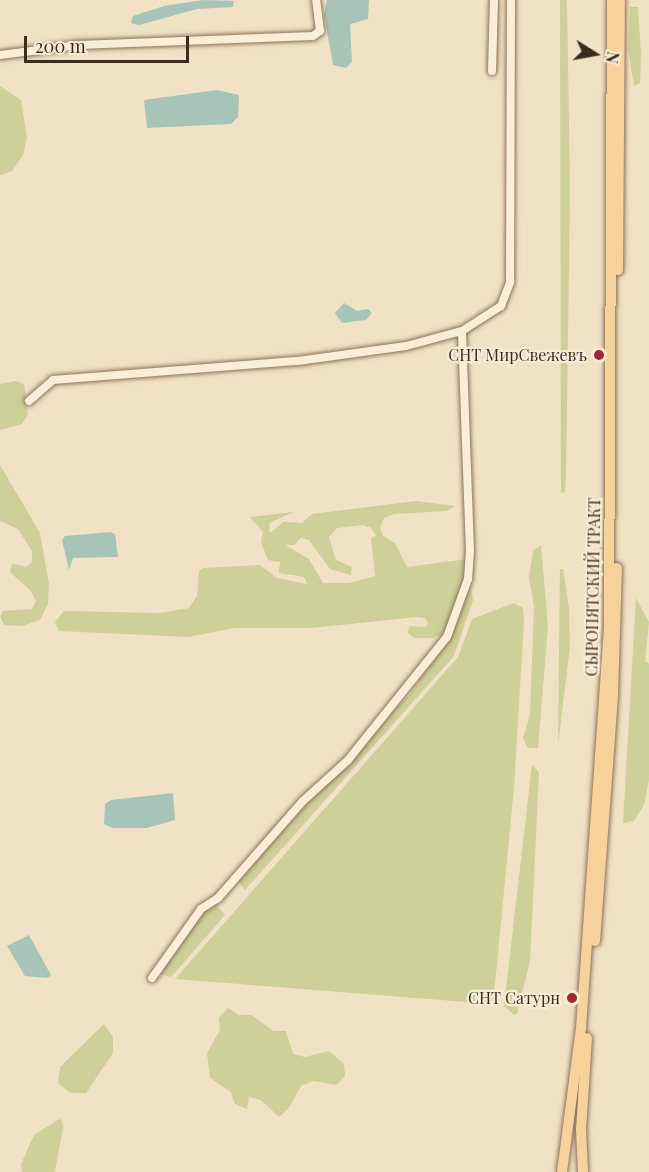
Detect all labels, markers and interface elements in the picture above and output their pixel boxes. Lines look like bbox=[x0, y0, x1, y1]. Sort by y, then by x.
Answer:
scale bar bbox=[27, 24, 192, 62]
north arrow bbox=[565, 24, 625, 84]
text: 200 m bbox=[35, 34, 86, 58]
text: N bbox=[602, 50, 625, 65]
place label: СНТ МирСвежевъ bbox=[448, 345, 587, 365]
marker: СНТ МирСвежевъ bbox=[592, 348, 606, 362]
street label: СЫРОПЯТСКИЙ ТРАКТ bbox=[582, 497, 604, 677]
place label: СНТ Сатурн bbox=[468, 988, 560, 1008]
marker: СНТ Сатурн bbox=[565, 991, 579, 1005]

